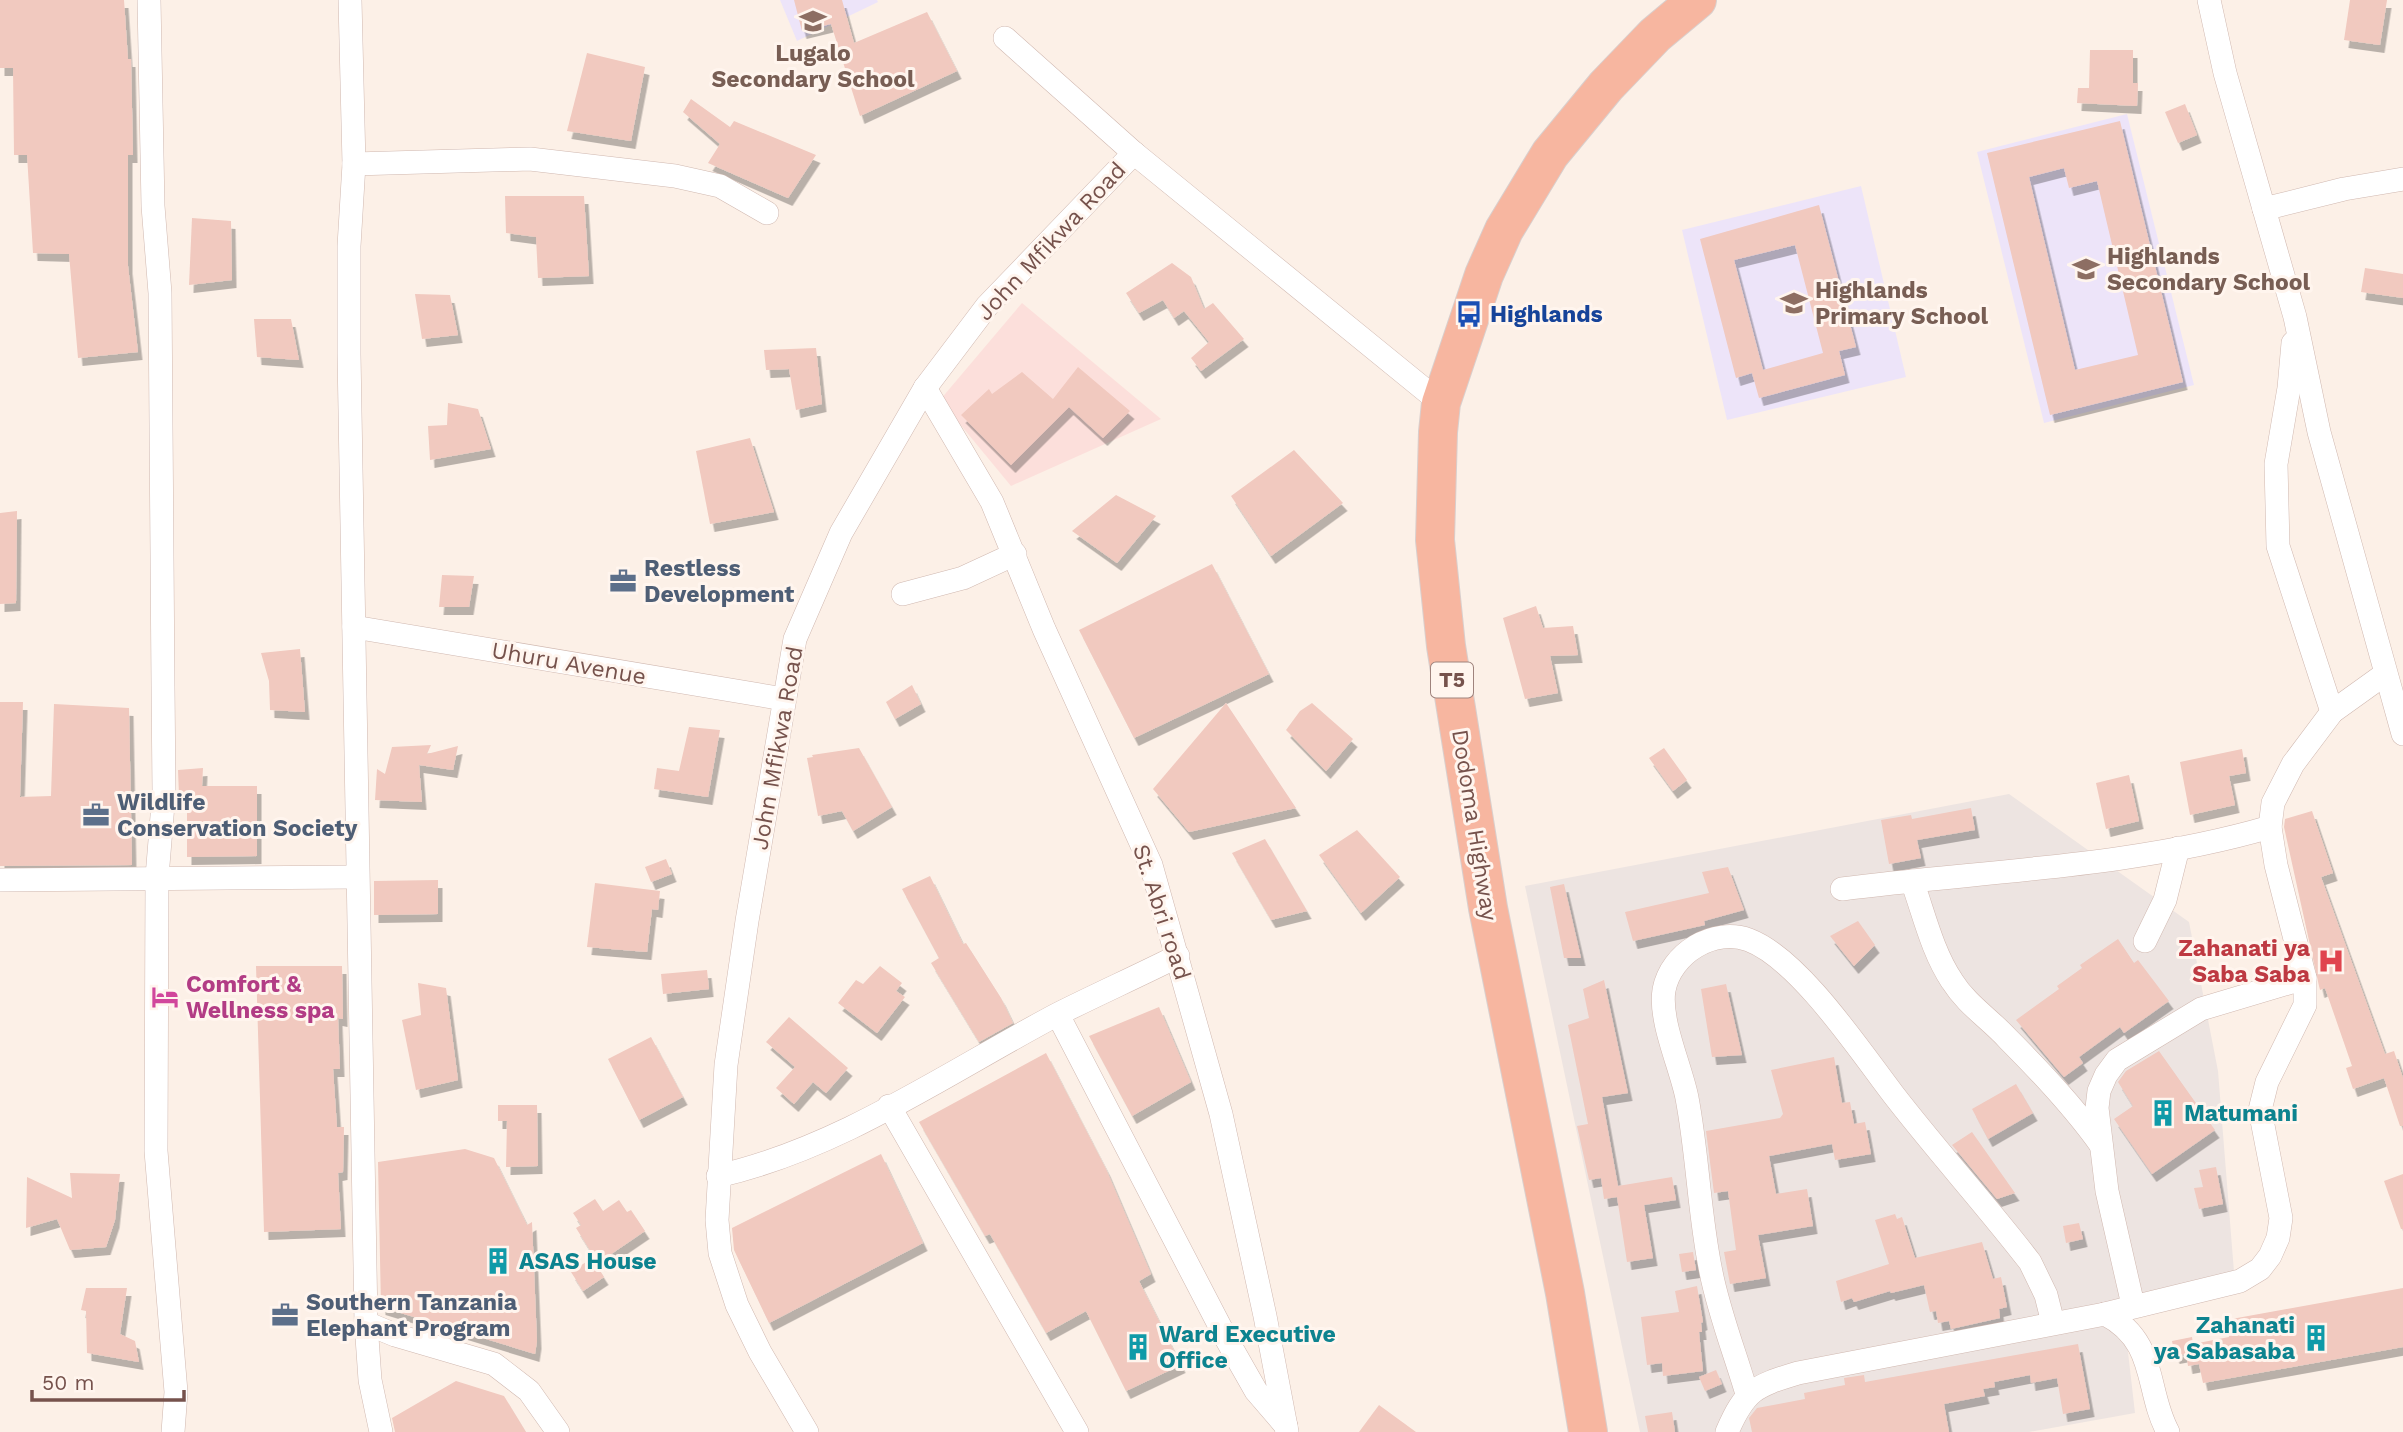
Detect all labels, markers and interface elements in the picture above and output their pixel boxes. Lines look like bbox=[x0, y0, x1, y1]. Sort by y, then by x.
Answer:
school or university icon: Lugalo Secondary School bbox=[798, 6, 828, 36]
place label: Lugalo Secondary School bbox=[711, 40, 915, 93]
street label: John Mfikwa Road bbox=[971, 157, 1132, 326]
place label: Highlands Secondary School bbox=[2107, 243, 2311, 296]
school or university icon: Highlands Secondary School bbox=[2071, 254, 2101, 284]
place label: Highlands Primary School bbox=[1815, 277, 1989, 330]
school or university icon: Highlands Primary School bbox=[1779, 288, 1809, 318]
bus stop icon: Highlands bbox=[1454, 299, 1484, 329]
place label: Highlands bbox=[1490, 301, 1603, 328]
place label: Restless Development bbox=[644, 555, 794, 608]
office icon: Restless Development bbox=[608, 566, 638, 596]
street label: Uhuru Avenue bbox=[490, 637, 648, 690]
street label: John Mfikwa Road bbox=[746, 644, 809, 852]
road number: T5 bbox=[1431, 662, 1473, 698]
street label: Dodoma Highway bbox=[1446, 727, 1503, 923]
place label: Wildlife Conservation Society bbox=[117, 789, 358, 842]
office icon: Wildlife Conservation Society bbox=[81, 800, 111, 830]
street label: St. Abri road bbox=[1127, 841, 1196, 983]
place label: Zahanati ya Saba Saba bbox=[2178, 935, 2311, 988]
hospital icon: Zahanati ya Saba Saba bbox=[2316, 946, 2346, 976]
place label: Comfort & Wellness spa bbox=[186, 971, 335, 1024]
hotel icon: Comfort & Wellness spa bbox=[150, 982, 180, 1012]
building icon: Matumani bbox=[2148, 1098, 2178, 1128]
place label: Matumani bbox=[2184, 1100, 2298, 1127]
building icon: ASAS House bbox=[483, 1246, 513, 1276]
place label: ASAS House bbox=[519, 1248, 657, 1275]
place label: Southern Tanzania Elephant Program bbox=[306, 1289, 518, 1342]
office icon: Southern Tanzania Elephant Program bbox=[270, 1300, 300, 1330]
place label: Zahanati ya Sabasaba bbox=[2153, 1312, 2296, 1365]
place label: Ward Executive Office bbox=[1159, 1321, 1336, 1374]
building icon: Zahanati ya Sabasaba bbox=[2301, 1323, 2331, 1353]
building icon: Ward Executive Office bbox=[1123, 1332, 1153, 1362]
scale bar bbox=[32, 1358, 184, 1402]
text: 50 m bbox=[42, 1370, 94, 1395]

